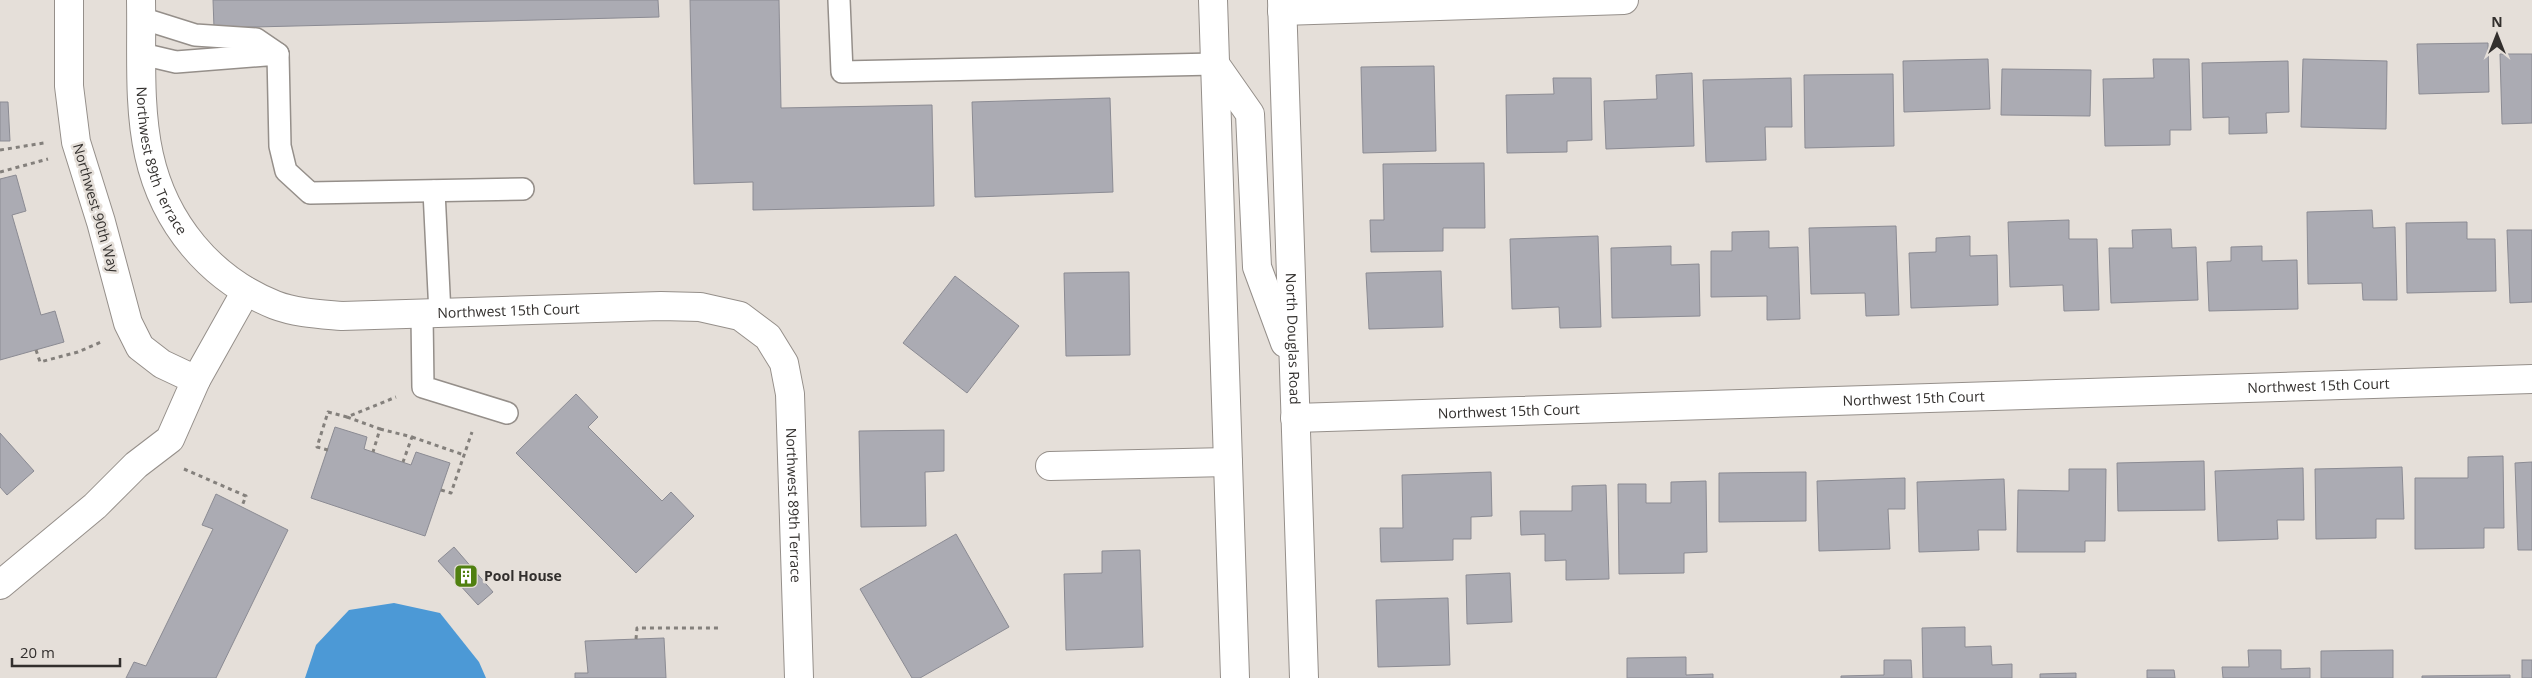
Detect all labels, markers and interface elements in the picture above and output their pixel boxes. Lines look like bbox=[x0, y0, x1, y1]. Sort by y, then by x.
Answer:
north arrow bbox=[2472, 10, 2522, 60]
text: N bbox=[2491, 12, 2503, 31]
street label: Northwest 89th Terrace bbox=[132, 86, 192, 238]
street label: Northwest 90th Way bbox=[69, 141, 124, 275]
street label: North Douglas Road bbox=[1282, 273, 1305, 405]
street label: Northwest 15th Court bbox=[437, 299, 580, 322]
street label: Northwest 15th Court bbox=[2247, 373, 2390, 397]
street label: Northwest 15th Court bbox=[1842, 386, 1985, 410]
street label: Northwest 15th Court bbox=[1438, 399, 1580, 422]
street label: Northwest 89th Terrace bbox=[782, 427, 806, 583]
building icon: Pool House bbox=[453, 563, 479, 589]
place label: Pool House bbox=[484, 566, 562, 585]
scale bar bbox=[12, 636, 120, 668]
text: 20 m bbox=[20, 642, 55, 662]

